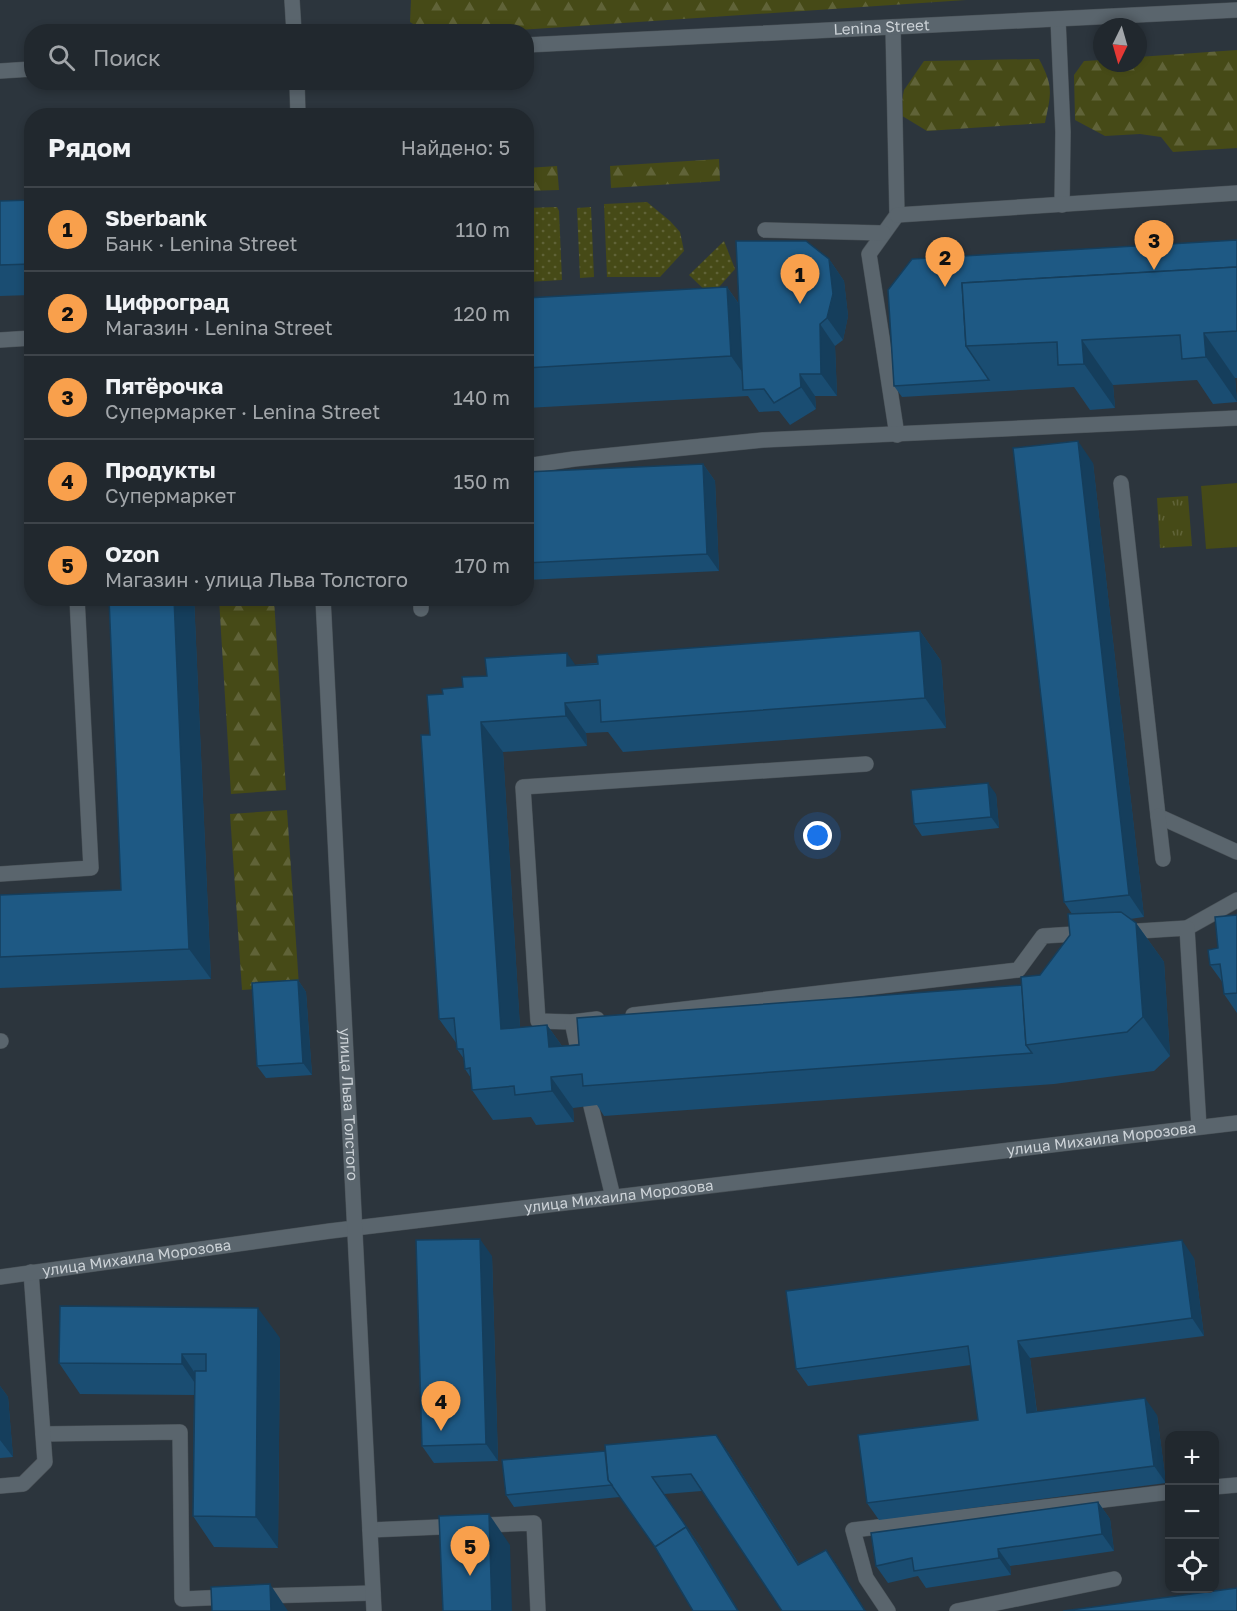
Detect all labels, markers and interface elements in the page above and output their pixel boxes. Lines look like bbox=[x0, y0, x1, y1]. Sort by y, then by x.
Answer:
street label: Lenina Street bbox=[833, 15, 930, 38]
north arrow bbox=[1093, 18, 1147, 72]
search box bbox=[24, 24, 534, 90]
icon: search bbox=[45, 41, 78, 74]
text: Поиск bbox=[93, 44, 161, 71]
text: Рядом bbox=[48, 132, 131, 163]
text: Найдено: 5 bbox=[401, 135, 510, 159]
text: Sberbank bbox=[105, 204, 207, 231]
text: 1 bbox=[62, 217, 73, 241]
text: 110 m bbox=[456, 217, 510, 241]
pin: 3 bbox=[1134, 220, 1174, 270]
text: Банк · Lenina Street bbox=[105, 231, 298, 255]
pin: 2 bbox=[926, 238, 964, 287]
pin: 1 bbox=[780, 254, 820, 304]
text: Цифроград bbox=[105, 288, 229, 315]
text: 2 bbox=[61, 301, 74, 325]
text: 120 m bbox=[454, 301, 510, 325]
text: Магазин · Lenina Street bbox=[105, 315, 333, 339]
text: Пятёрочка bbox=[105, 372, 223, 399]
text: 3 bbox=[61, 385, 74, 409]
text: 140 m bbox=[453, 385, 510, 409]
text: Супермаркет · Lenina Street bbox=[105, 399, 380, 423]
text: Продукты bbox=[105, 456, 216, 483]
text: 4 bbox=[61, 469, 74, 493]
text: 150 m bbox=[454, 469, 510, 493]
text: Супермаркет bbox=[105, 483, 236, 507]
text: Ozon bbox=[105, 540, 159, 567]
text: 5 bbox=[61, 553, 74, 577]
text: 170 m bbox=[455, 553, 510, 577]
text: Магазин · улица Льва Толстого bbox=[105, 567, 408, 591]
your location bbox=[803, 821, 832, 850]
street label: улица Льва Толстого bbox=[337, 1028, 362, 1181]
street label: улица Михаила Морозова bbox=[1006, 1118, 1197, 1158]
street label: улица Михаила Морозова bbox=[523, 1175, 714, 1216]
street label: улица Михаила Морозова bbox=[41, 1235, 232, 1279]
pin: 4 bbox=[422, 1382, 460, 1431]
map controls bbox=[1165, 1431, 1219, 1593]
button: + bbox=[1165, 1431, 1219, 1485]
button: − bbox=[1165, 1485, 1219, 1539]
pin: 5 bbox=[450, 1526, 490, 1576]
button: locate bbox=[1165, 1539, 1219, 1593]

